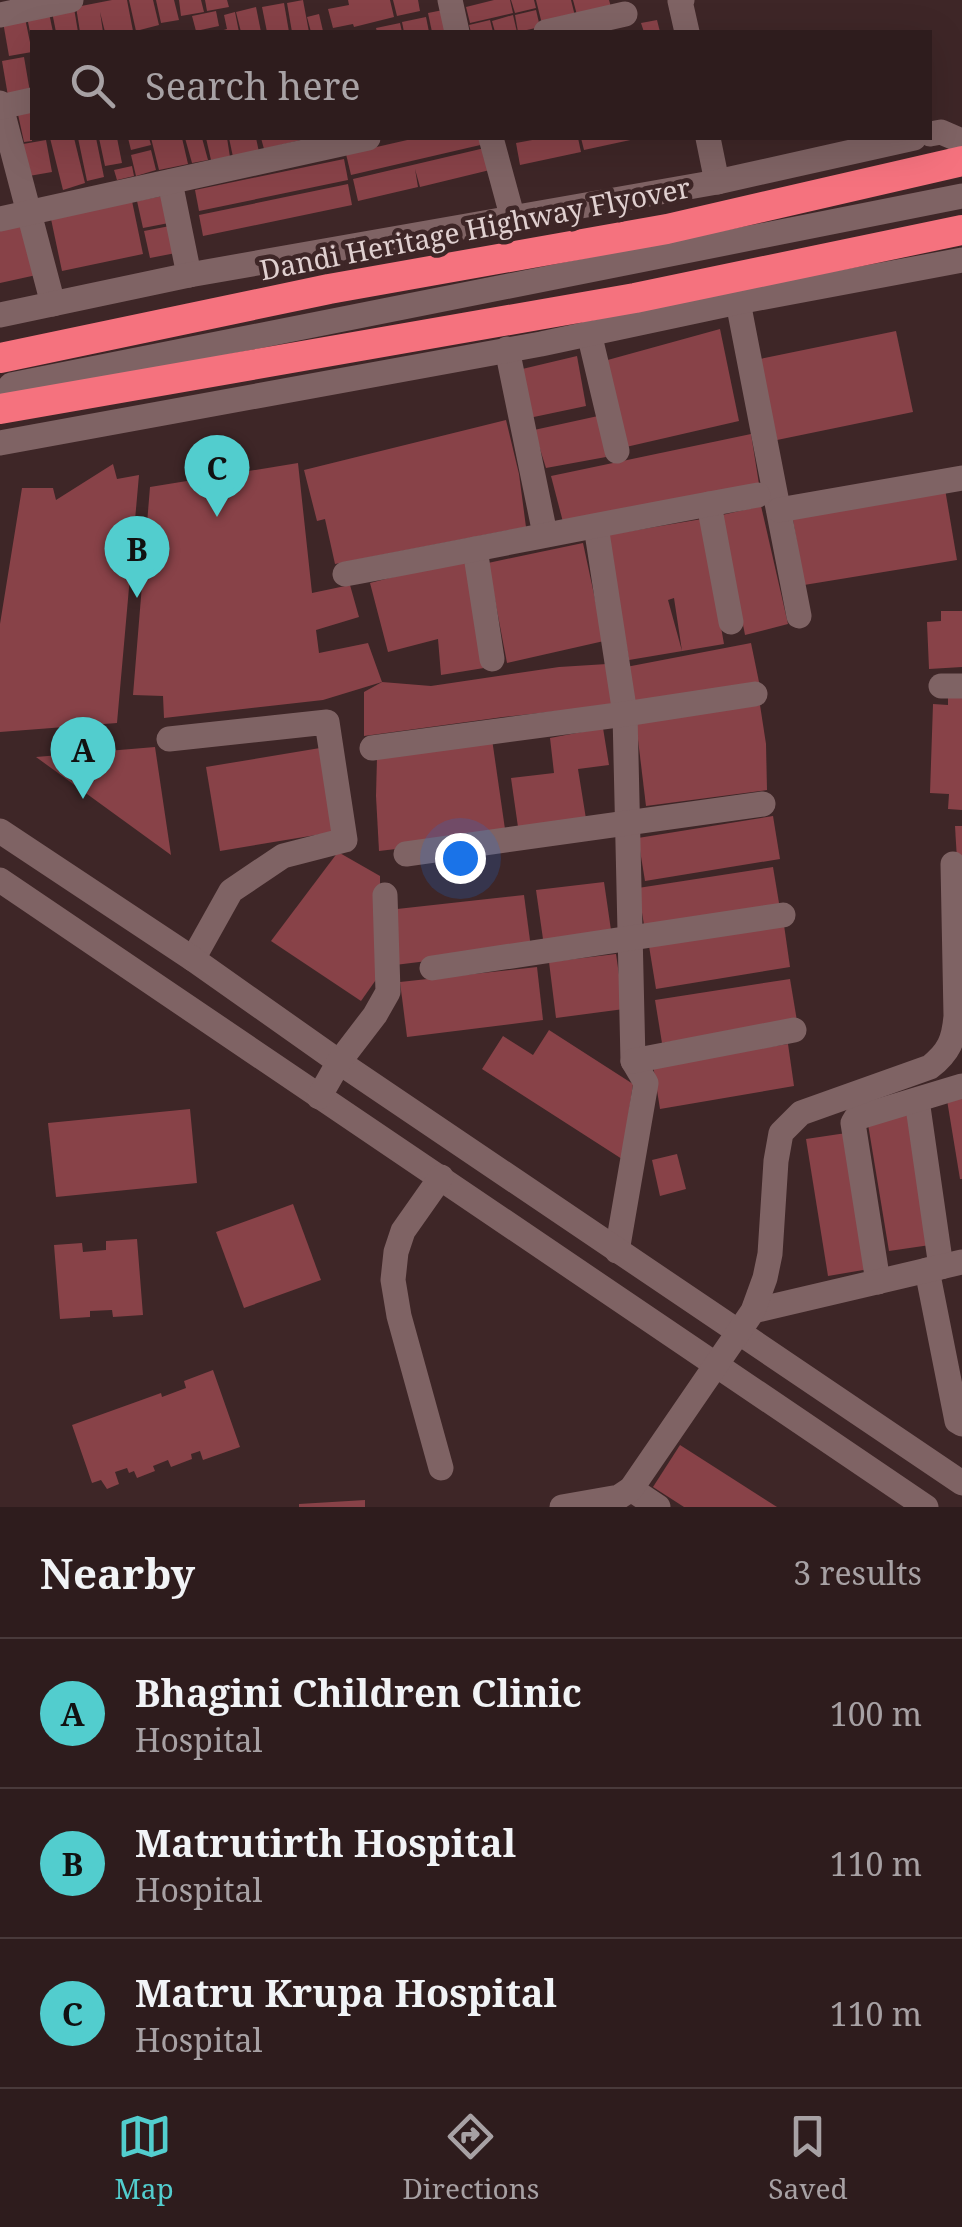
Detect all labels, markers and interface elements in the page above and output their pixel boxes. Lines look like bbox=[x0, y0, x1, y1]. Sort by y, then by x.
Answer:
search box bbox=[30, 30, 932, 140]
icon: search bbox=[65, 58, 120, 113]
text: Search here bbox=[145, 59, 361, 111]
street label: Dandi Heritage Highway Flyover bbox=[256, 168, 693, 288]
pin: C bbox=[184, 434, 250, 517]
pin: B bbox=[104, 516, 170, 598]
pin: A bbox=[51, 716, 116, 799]
your location bbox=[435, 833, 486, 884]
text: Nearby bbox=[40, 1544, 195, 1601]
text: 3 results bbox=[793, 1551, 922, 1594]
text: Bhagini Children Clinic bbox=[135, 1666, 582, 1718]
text: A bbox=[60, 1692, 85, 1735]
text: 100 m bbox=[830, 1692, 922, 1735]
text: Hospital bbox=[135, 1718, 262, 1761]
text: Matrutirth Hospital bbox=[135, 1816, 516, 1868]
text: B bbox=[62, 1842, 83, 1885]
text: 110 m bbox=[830, 1842, 922, 1885]
text: Hospital bbox=[135, 1868, 262, 1911]
text: Matru Krupa Hospital bbox=[135, 1966, 557, 2018]
text: C bbox=[62, 1992, 83, 2035]
text: 110 m bbox=[830, 1992, 922, 2035]
text: Hospital bbox=[135, 2018, 262, 2061]
tab: Map bbox=[114, 2109, 174, 2207]
tab: Directions bbox=[402, 2109, 539, 2207]
tab: Saved bbox=[768, 2109, 848, 2207]

